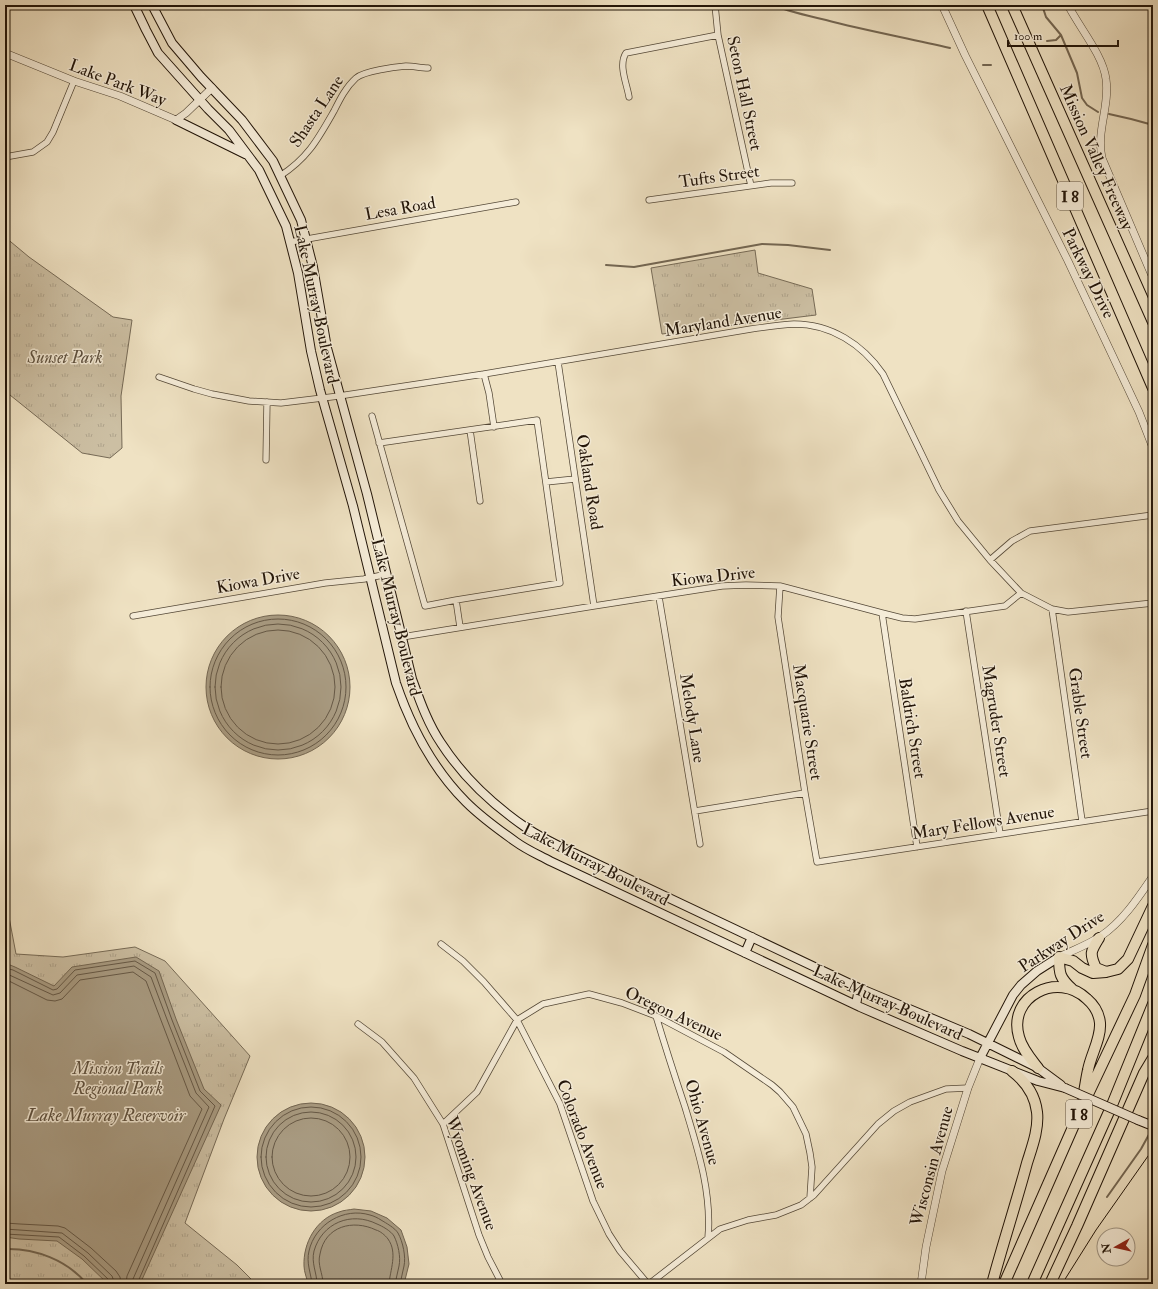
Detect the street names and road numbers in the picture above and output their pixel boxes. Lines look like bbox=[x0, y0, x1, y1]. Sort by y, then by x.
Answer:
street label: Seton Hall Street bbox=[722, 34, 767, 153]
street label: Lake Park Way bbox=[66, 54, 170, 112]
street label: Shasta Lane bbox=[285, 71, 348, 151]
street label: Mission Valley Freeway bbox=[1054, 81, 1138, 234]
street label: Tufts Street bbox=[677, 160, 761, 193]
road number: I 8 bbox=[1057, 182, 1083, 210]
street label: Lesa Road bbox=[363, 192, 438, 225]
street label: Lake Murray Boulevard bbox=[288, 223, 344, 386]
street label: Parkway Drive bbox=[1057, 225, 1119, 322]
street label: Maryland Avenue bbox=[663, 302, 783, 342]
street label: Oakland Road bbox=[572, 433, 608, 532]
street label: Lake Murray Boulevard bbox=[366, 536, 426, 699]
street label: Kiowa Drive bbox=[670, 562, 756, 591]
street label: Kiowa Drive bbox=[215, 563, 301, 598]
street label: Macquarie Street bbox=[788, 663, 827, 782]
street label: Magruder Street bbox=[977, 664, 1016, 779]
street label: Grable Street bbox=[1064, 666, 1097, 760]
street label: Melody Lane bbox=[674, 672, 710, 764]
street label: Baldrich Street bbox=[894, 676, 931, 781]
street label: Mary Fellows Avenue bbox=[910, 801, 1056, 845]
street label: Lake Murray Boulevard bbox=[518, 818, 673, 912]
street label: Parkway Drive bbox=[1014, 906, 1109, 978]
street label: Lake Murray Boulevard bbox=[809, 960, 967, 1046]
street label: Oregon Avenue bbox=[622, 982, 726, 1045]
street label: Colorado Avenue bbox=[552, 1076, 613, 1192]
street label: Ohio Avenue bbox=[680, 1077, 725, 1167]
road number: I 8 bbox=[1066, 1100, 1092, 1128]
street label: Wisconsin Avenue bbox=[905, 1104, 958, 1229]
street label: Wyoming Avenue bbox=[440, 1112, 502, 1233]

